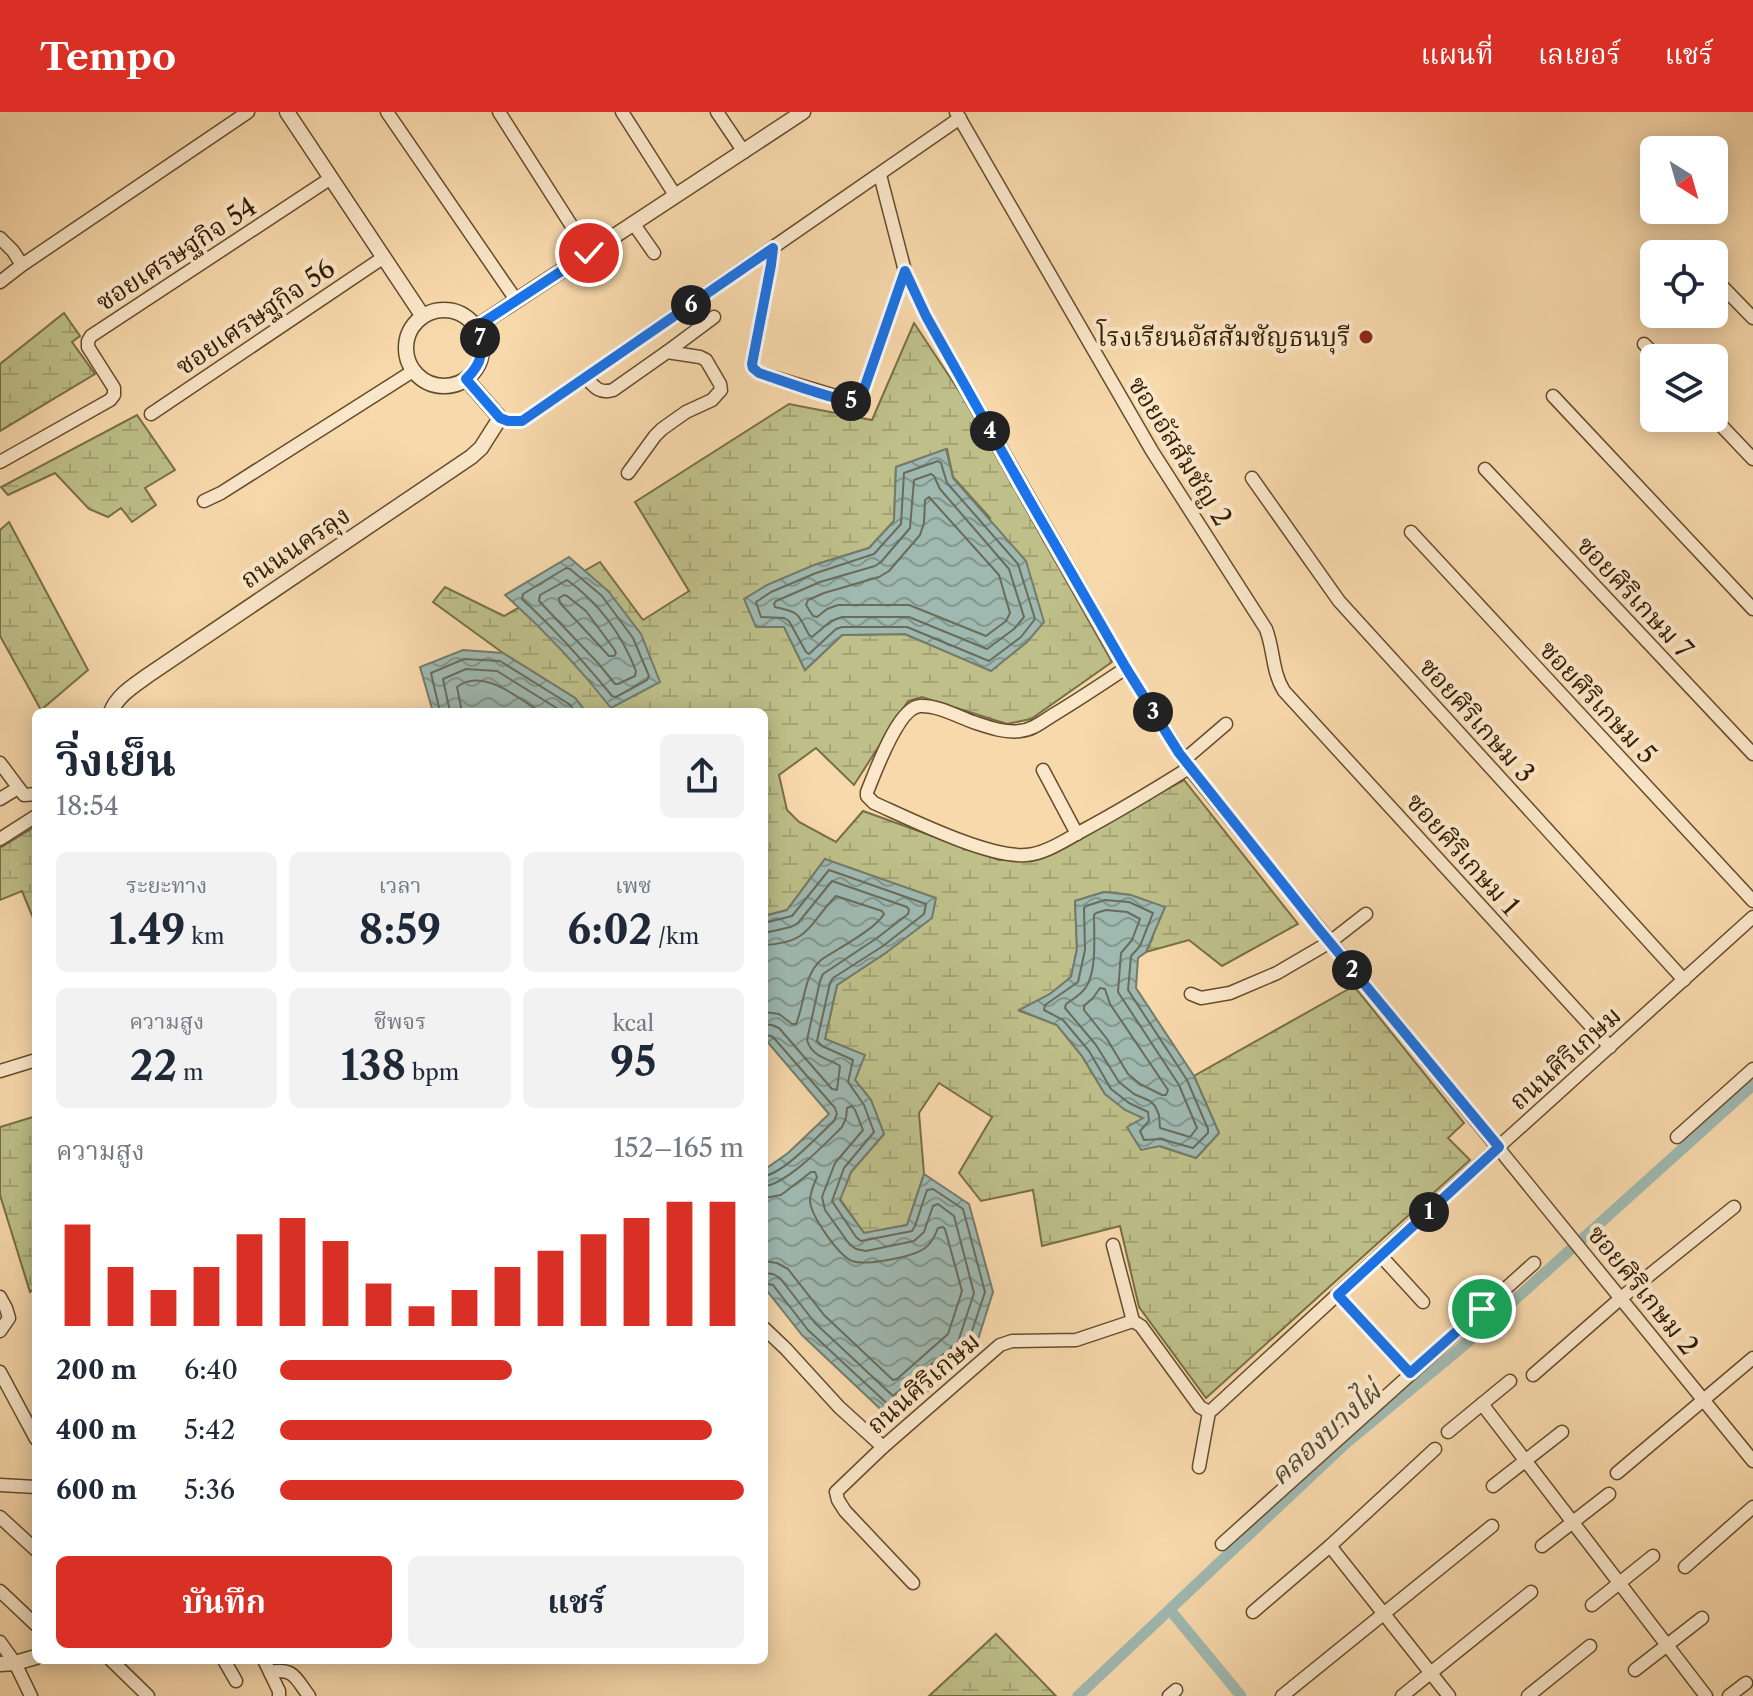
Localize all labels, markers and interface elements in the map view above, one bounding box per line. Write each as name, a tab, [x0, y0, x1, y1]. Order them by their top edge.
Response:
text: Tempo	[40, 33, 176, 80]
text: แผนที่	[1420, 37, 1494, 71]
text: เลเยอร์	[1538, 37, 1621, 71]
text: แชร์	[1665, 37, 1713, 71]
north arrow	[1640, 136, 1728, 224]
map controls	[1640, 136, 1728, 432]
street label: ซอยเศรษฐกิจ 54	[90, 190, 262, 318]
pin	[555, 219, 623, 287]
icon: check	[567, 231, 611, 275]
button: locate	[1640, 240, 1728, 328]
street label: ซอยเศรษฐกิจ 56	[169, 252, 341, 382]
pin: 6	[671, 285, 711, 325]
text: 6	[684, 291, 698, 318]
pin: 7	[460, 318, 500, 358]
place label: โรงเรียนอัสสัมชัญธนบุรี	[1096, 319, 1350, 355]
text: 7	[474, 324, 486, 351]
marker: โรงเรียนอัสสัมชัญธนบุรี	[1357, 328, 1375, 346]
button: layers	[1640, 344, 1728, 432]
street label: ซอยอัสสัมชัญ 2	[1121, 370, 1239, 532]
pin: 5	[831, 381, 871, 421]
text: 5	[845, 387, 857, 414]
pin: 4	[970, 411, 1010, 451]
text: 4	[983, 417, 997, 444]
street label: ถนนนครลุง	[234, 499, 357, 597]
street label: ซอยศิริเกษม 7	[1570, 529, 1700, 665]
street label: ซอยศิริเกษม 5	[1533, 634, 1663, 770]
street label: ซอยศิริเกษม 3	[1413, 651, 1541, 789]
pin: 3	[1133, 692, 1173, 732]
text: 3	[1147, 698, 1159, 725]
text: วิ่งเย็น	[56, 733, 176, 787]
button: share	[660, 734, 744, 818]
street label: ซอยศิริเกษม 1	[1400, 786, 1526, 922]
text: 18:54	[56, 790, 119, 822]
text: ระยะทาง	[126, 872, 207, 899]
text: เวลา	[379, 872, 421, 899]
text: เพซ	[615, 872, 652, 899]
text: 1.49	[109, 905, 185, 954]
text: 8:59	[359, 905, 441, 954]
text: 6:02	[567, 905, 652, 954]
text: km	[185, 923, 225, 950]
text: /km	[652, 923, 699, 950]
pin: 2	[1332, 950, 1372, 990]
text: 2	[1346, 956, 1359, 983]
street label: ถนนศิริเกษม	[1502, 999, 1628, 1117]
text: ความสูง	[129, 1008, 204, 1035]
text: ชีพจร	[374, 1008, 426, 1035]
text: kcal	[613, 1010, 654, 1037]
text: 95	[610, 1037, 656, 1086]
text: 22	[130, 1041, 177, 1090]
text: 138	[341, 1041, 406, 1090]
text: m	[177, 1059, 203, 1086]
text: bpm	[406, 1059, 459, 1086]
text: 152–165 m	[614, 1132, 744, 1164]
text: ความสูง	[56, 1135, 145, 1167]
pin: 1	[1409, 1192, 1449, 1232]
text: 1	[1424, 1198, 1434, 1225]
street label: ซอยศิริเกษม 2	[1581, 1219, 1705, 1361]
pin	[1448, 1275, 1516, 1343]
icon: arrive	[1460, 1287, 1504, 1331]
street label: ถนนศิริเกษม	[860, 1325, 986, 1441]
text: 200 m	[56, 1354, 137, 1386]
text: 6:40	[184, 1354, 238, 1386]
water label: คลองบางไผ่	[1261, 1370, 1391, 1492]
text: 400 m	[56, 1414, 137, 1446]
text: 5:42	[184, 1414, 235, 1446]
text: 600 m	[56, 1474, 137, 1506]
text: 5:36	[184, 1474, 235, 1506]
button: บันทึก	[56, 1556, 392, 1648]
button: แชร์	[408, 1556, 744, 1648]

